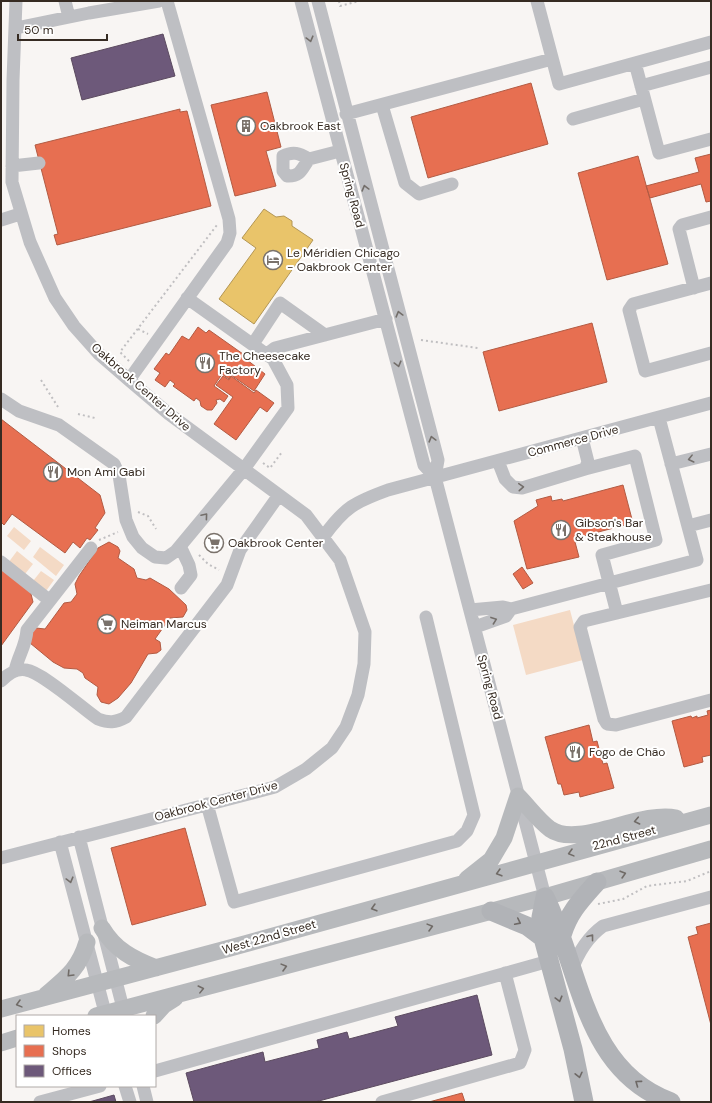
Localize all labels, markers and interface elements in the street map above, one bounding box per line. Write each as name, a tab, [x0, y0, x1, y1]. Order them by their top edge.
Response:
scale bar	[18, 16, 107, 42]
text: 50 m	[24, 22, 53, 38]
one-way arrow	[305, 35, 314, 42]
building icon: Oakbrook East	[235, 115, 257, 137]
place label: Oakbrook East	[260, 118, 341, 134]
street label: Spring Road	[336, 161, 368, 229]
one-way arrow	[362, 185, 370, 191]
place label: Le Méridien Chicago - Oakbrook Center	[287, 245, 400, 275]
hotel icon: Le Méridien Chicago - Oakbrook Center	[262, 249, 284, 271]
one-way arrow	[395, 310, 404, 317]
street label: Oakbrook Center Drive	[88, 339, 194, 435]
place label: The Cheesecake Factory	[219, 348, 311, 378]
restaurant icon: The Cheesecake Factory	[194, 352, 216, 374]
one-way arrow	[393, 361, 401, 367]
street label: Commerce Drive	[526, 421, 620, 461]
one-way arrow	[429, 436, 437, 443]
one-way arrow	[688, 454, 695, 463]
restaurant icon: Mon Ami Gabi	[42, 461, 64, 483]
place label: Mon Ami Gabi	[67, 464, 145, 480]
one-way arrow	[518, 482, 524, 491]
one-way arrow	[200, 514, 207, 521]
place label: Gibson's Bar & Steakhouse	[575, 515, 652, 545]
restaurant icon: Gibson's Bar & Steakhouse	[550, 519, 572, 541]
supermarket icon: Oakbrook Center	[203, 532, 225, 554]
place label: Oakbrook Center	[228, 535, 324, 551]
supermarket icon: Neiman Marcus	[96, 613, 118, 635]
place label: Neiman Marcus	[121, 616, 207, 632]
one-way arrow	[491, 617, 498, 625]
street label: Spring Road	[474, 653, 506, 721]
restaurant icon: Fogo de Chão	[564, 741, 586, 763]
place label: Fogo de Chão	[589, 744, 665, 760]
street label: Oakbrook Center Drive	[153, 777, 279, 825]
one-way arrow	[634, 816, 640, 824]
street label: 22nd Street	[590, 822, 658, 854]
one-way arrow	[568, 848, 575, 857]
one-way arrow	[495, 868, 502, 877]
one-way arrow	[619, 870, 626, 879]
one-way arrow	[65, 876, 74, 883]
one-way arrow	[370, 903, 377, 912]
street label: West 22nd Street	[220, 916, 318, 958]
one-way arrow	[514, 917, 522, 925]
one-way arrow	[426, 923, 433, 932]
one-way arrow	[586, 934, 593, 941]
one-way arrow	[280, 963, 287, 972]
one-way arrow	[67, 969, 74, 977]
one-way arrow	[198, 985, 204, 993]
one-way arrow	[554, 995, 563, 1002]
one-way arrow	[16, 999, 23, 1008]
legend	[16, 1015, 156, 1087]
text: Homes	[52, 1023, 91, 1039]
text: Shops	[52, 1043, 87, 1059]
text: Offices	[52, 1063, 92, 1079]
one-way arrow	[575, 1072, 583, 1078]
one-way arrow	[635, 1080, 642, 1088]

